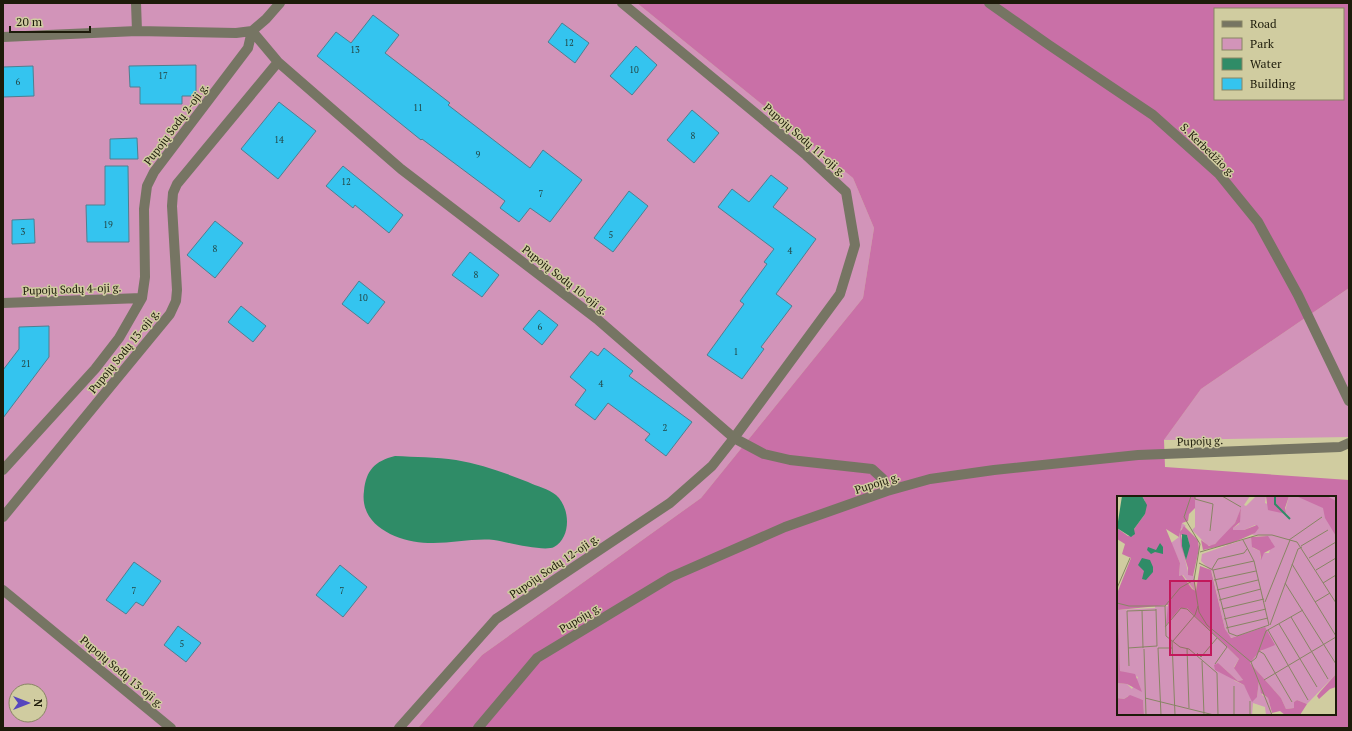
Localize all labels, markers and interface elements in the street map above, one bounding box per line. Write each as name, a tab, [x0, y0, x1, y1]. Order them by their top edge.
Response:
scale bar	[10, 8, 90, 34]
legend	[1214, 8, 1344, 100]
text: 20 m	[16, 14, 43, 29]
text: Road	[1250, 16, 1277, 31]
text: Park	[1250, 36, 1275, 51]
house number: 12	[564, 37, 574, 49]
house number: 13	[350, 44, 360, 56]
text: Water	[1250, 56, 1282, 71]
house number: 10	[629, 64, 639, 76]
house number: 17	[158, 70, 168, 82]
house number: 6	[16, 76, 21, 88]
text: Building	[1250, 76, 1296, 91]
street label: Pupojų Sodų 2-oji g.	[141, 80, 211, 168]
street label: Pupojų Sodų 11-oji g.	[761, 100, 849, 180]
house number: 11	[413, 102, 423, 114]
street label: S. Kerbedžio g.	[1177, 120, 1239, 180]
house number: 8	[691, 130, 696, 142]
house number: 14	[274, 134, 284, 146]
house number: 9	[476, 149, 481, 161]
house number: 12	[341, 176, 351, 188]
house number: 7	[539, 188, 544, 200]
house number: 19	[103, 219, 113, 231]
house number: 3	[21, 226, 26, 238]
house number: 5	[609, 229, 614, 241]
street label: Pupojų Sodų 10-oji g.	[519, 242, 611, 318]
house number: 8	[213, 243, 218, 255]
house number: 4	[788, 245, 793, 257]
house number: 8	[474, 269, 479, 281]
street label: Pupojų Sodų 4-oji g.	[22, 280, 122, 298]
house number: 10	[358, 292, 368, 304]
street label: Pupojų Sodų 13-oji g.	[86, 306, 162, 396]
house number: 6	[538, 321, 543, 333]
house number: 1	[734, 346, 738, 358]
house number: 21	[21, 358, 31, 370]
house number: 4	[599, 378, 604, 390]
house number: 2	[663, 422, 668, 434]
street label: Pupojų g.	[1177, 433, 1223, 449]
street label: Pupojų g.	[853, 469, 901, 497]
inset map	[1117, 496, 1336, 715]
street label: Pupojų Sodų 12-oji g.	[507, 531, 601, 601]
house number: 7	[132, 585, 137, 597]
house number: 7	[340, 585, 345, 597]
street label: Pupojų g.	[557, 600, 603, 636]
street label: Pupojų Sodų 13-oji g.	[77, 633, 167, 711]
house number: 5	[180, 638, 185, 650]
north arrow	[8, 683, 48, 723]
text: N	[31, 699, 45, 708]

